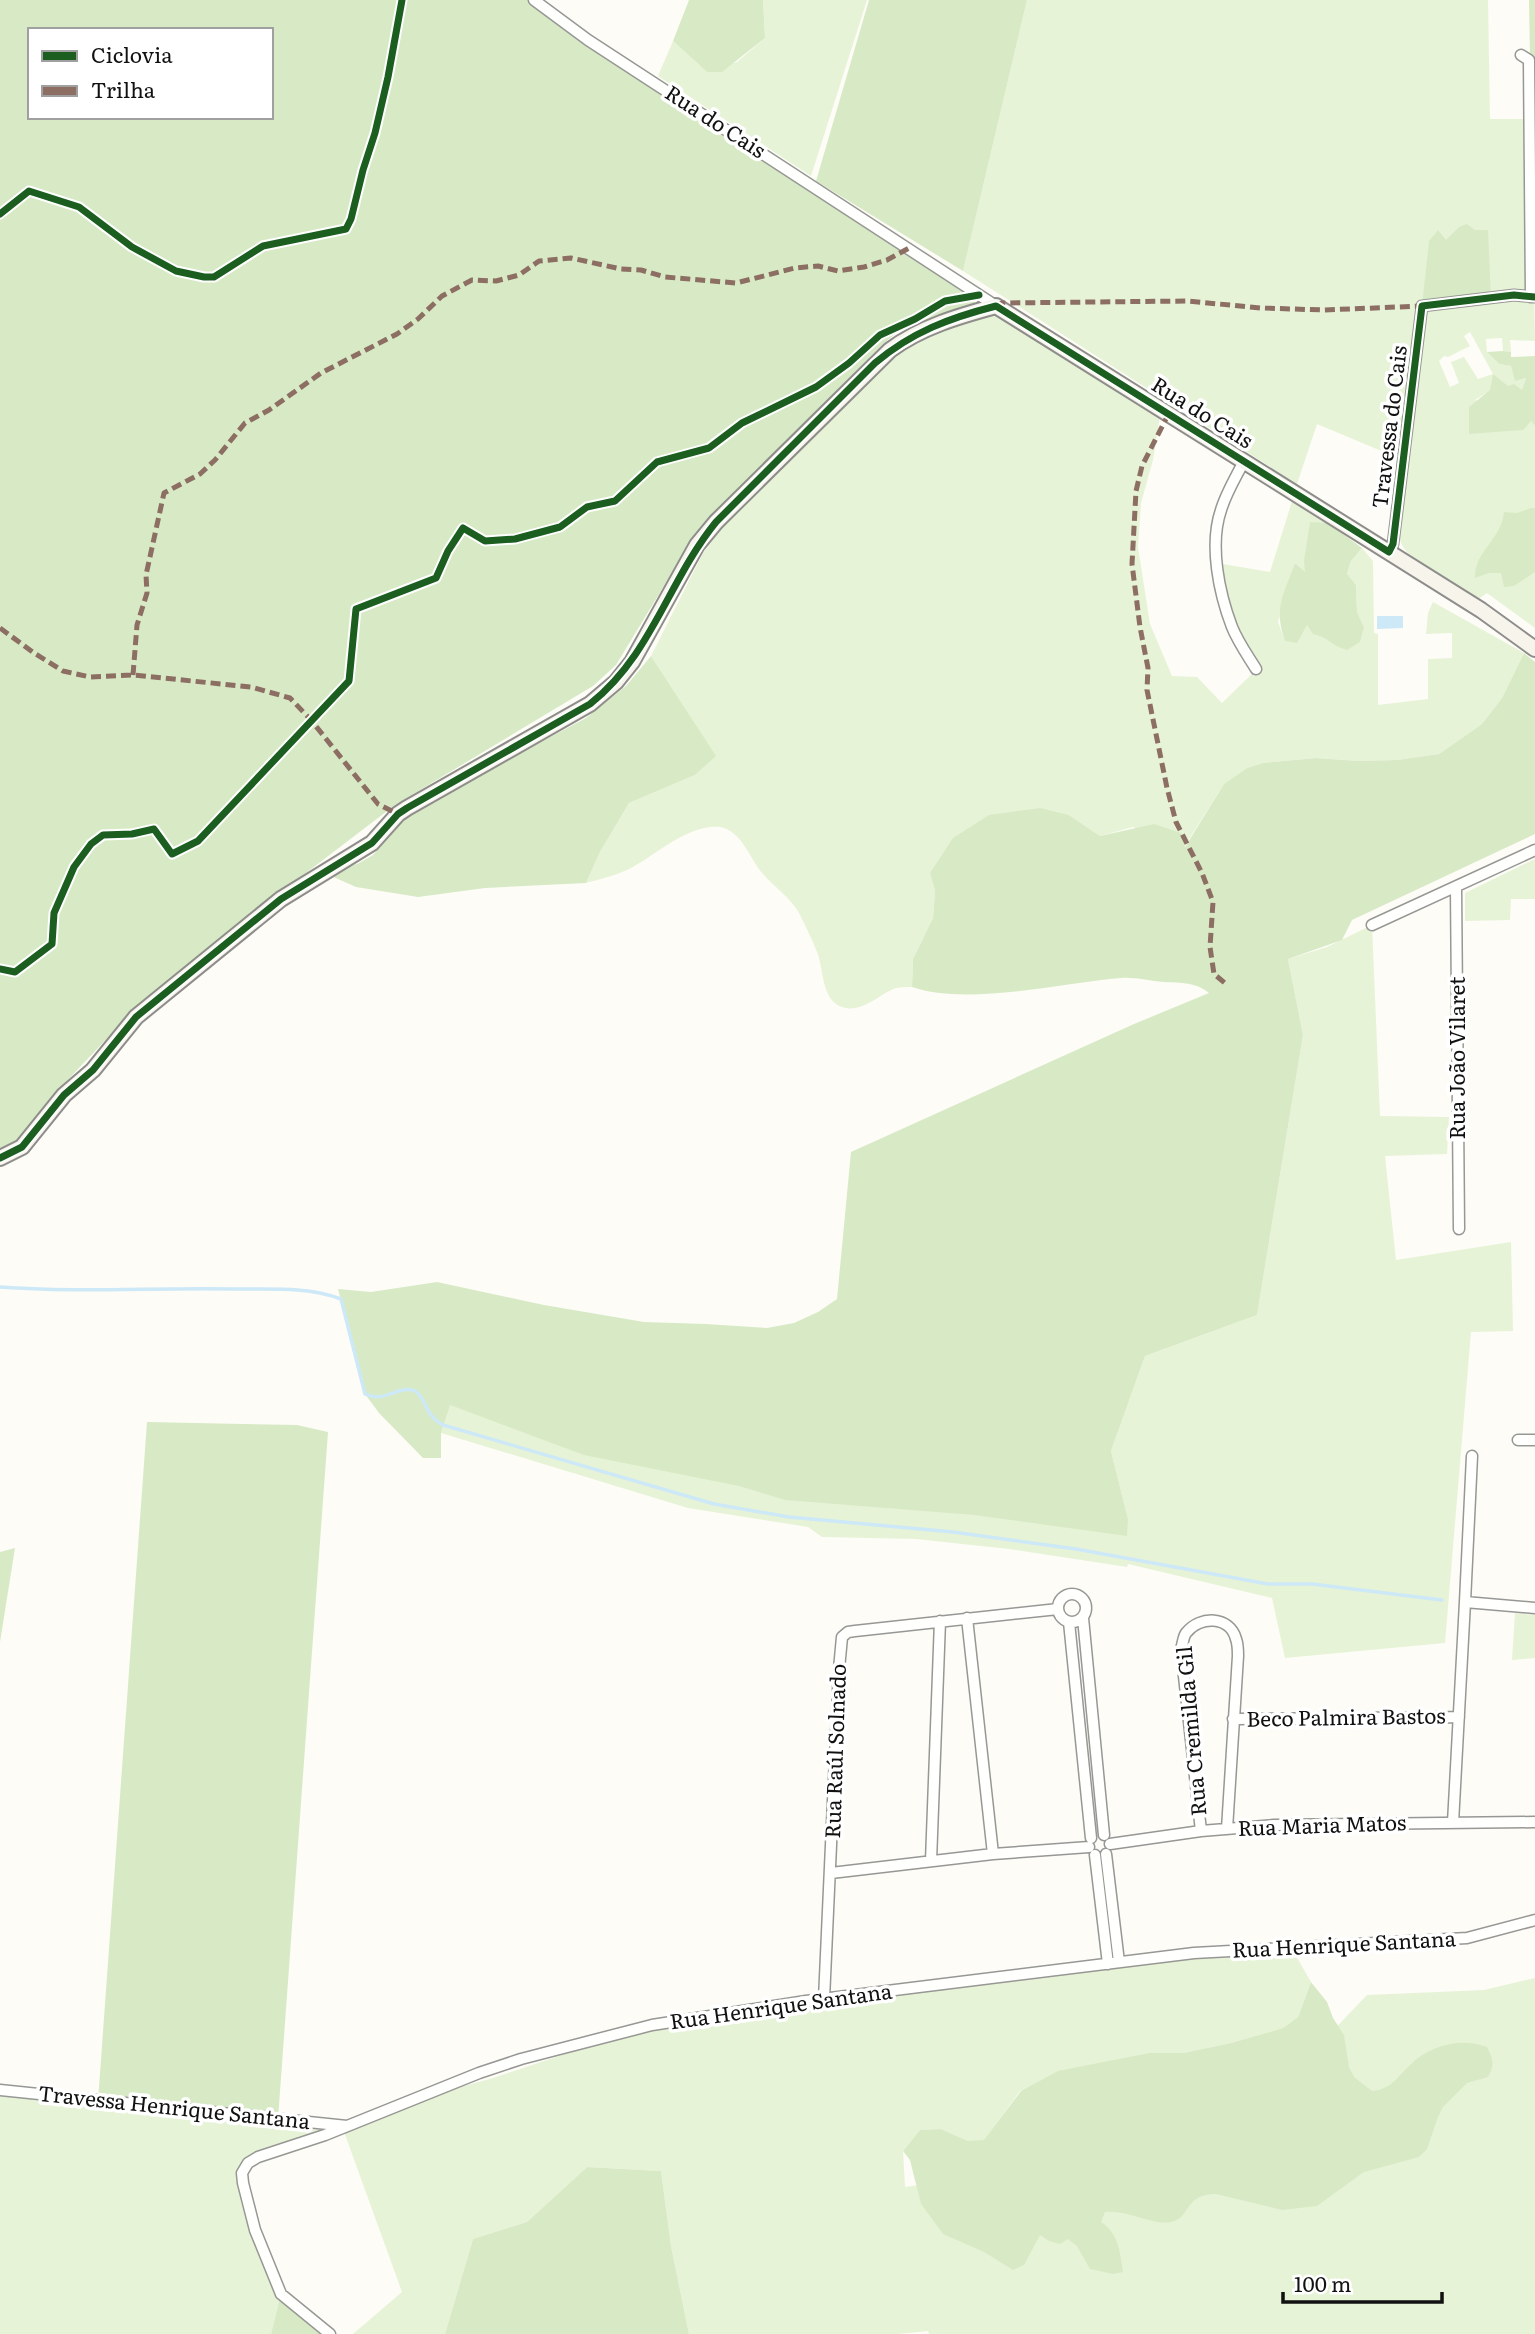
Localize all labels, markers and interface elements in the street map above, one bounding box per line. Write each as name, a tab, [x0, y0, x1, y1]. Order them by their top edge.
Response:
legend	[28, 28, 273, 119]
text: Ciclovia	[91, 38, 173, 69]
text: Trilha	[91, 73, 156, 104]
street label: Rua do Cais	[660, 76, 773, 164]
street label: Travessa do Cais	[1362, 344, 1413, 510]
street label: Rua do Cais	[1147, 367, 1260, 454]
street label: Rua João Vilaret	[1440, 976, 1471, 1140]
street label: Rua Cremilda Gil	[1167, 1645, 1212, 1818]
street label: Rua Raúl Solnado	[815, 1663, 852, 1839]
street label: Beco Palmira Bastos	[1246, 1698, 1446, 1733]
street label: Rua Maria Matos	[1237, 1805, 1407, 1842]
street label: Rua Henrique Santana	[1231, 1921, 1457, 1964]
street label: Rua Henrique Santana	[668, 1973, 894, 2035]
street label: Travessa Henrique Santana	[37, 2076, 312, 2135]
scale bar	[1283, 2260, 1442, 2304]
text: 100 m	[1294, 2267, 1351, 2298]

